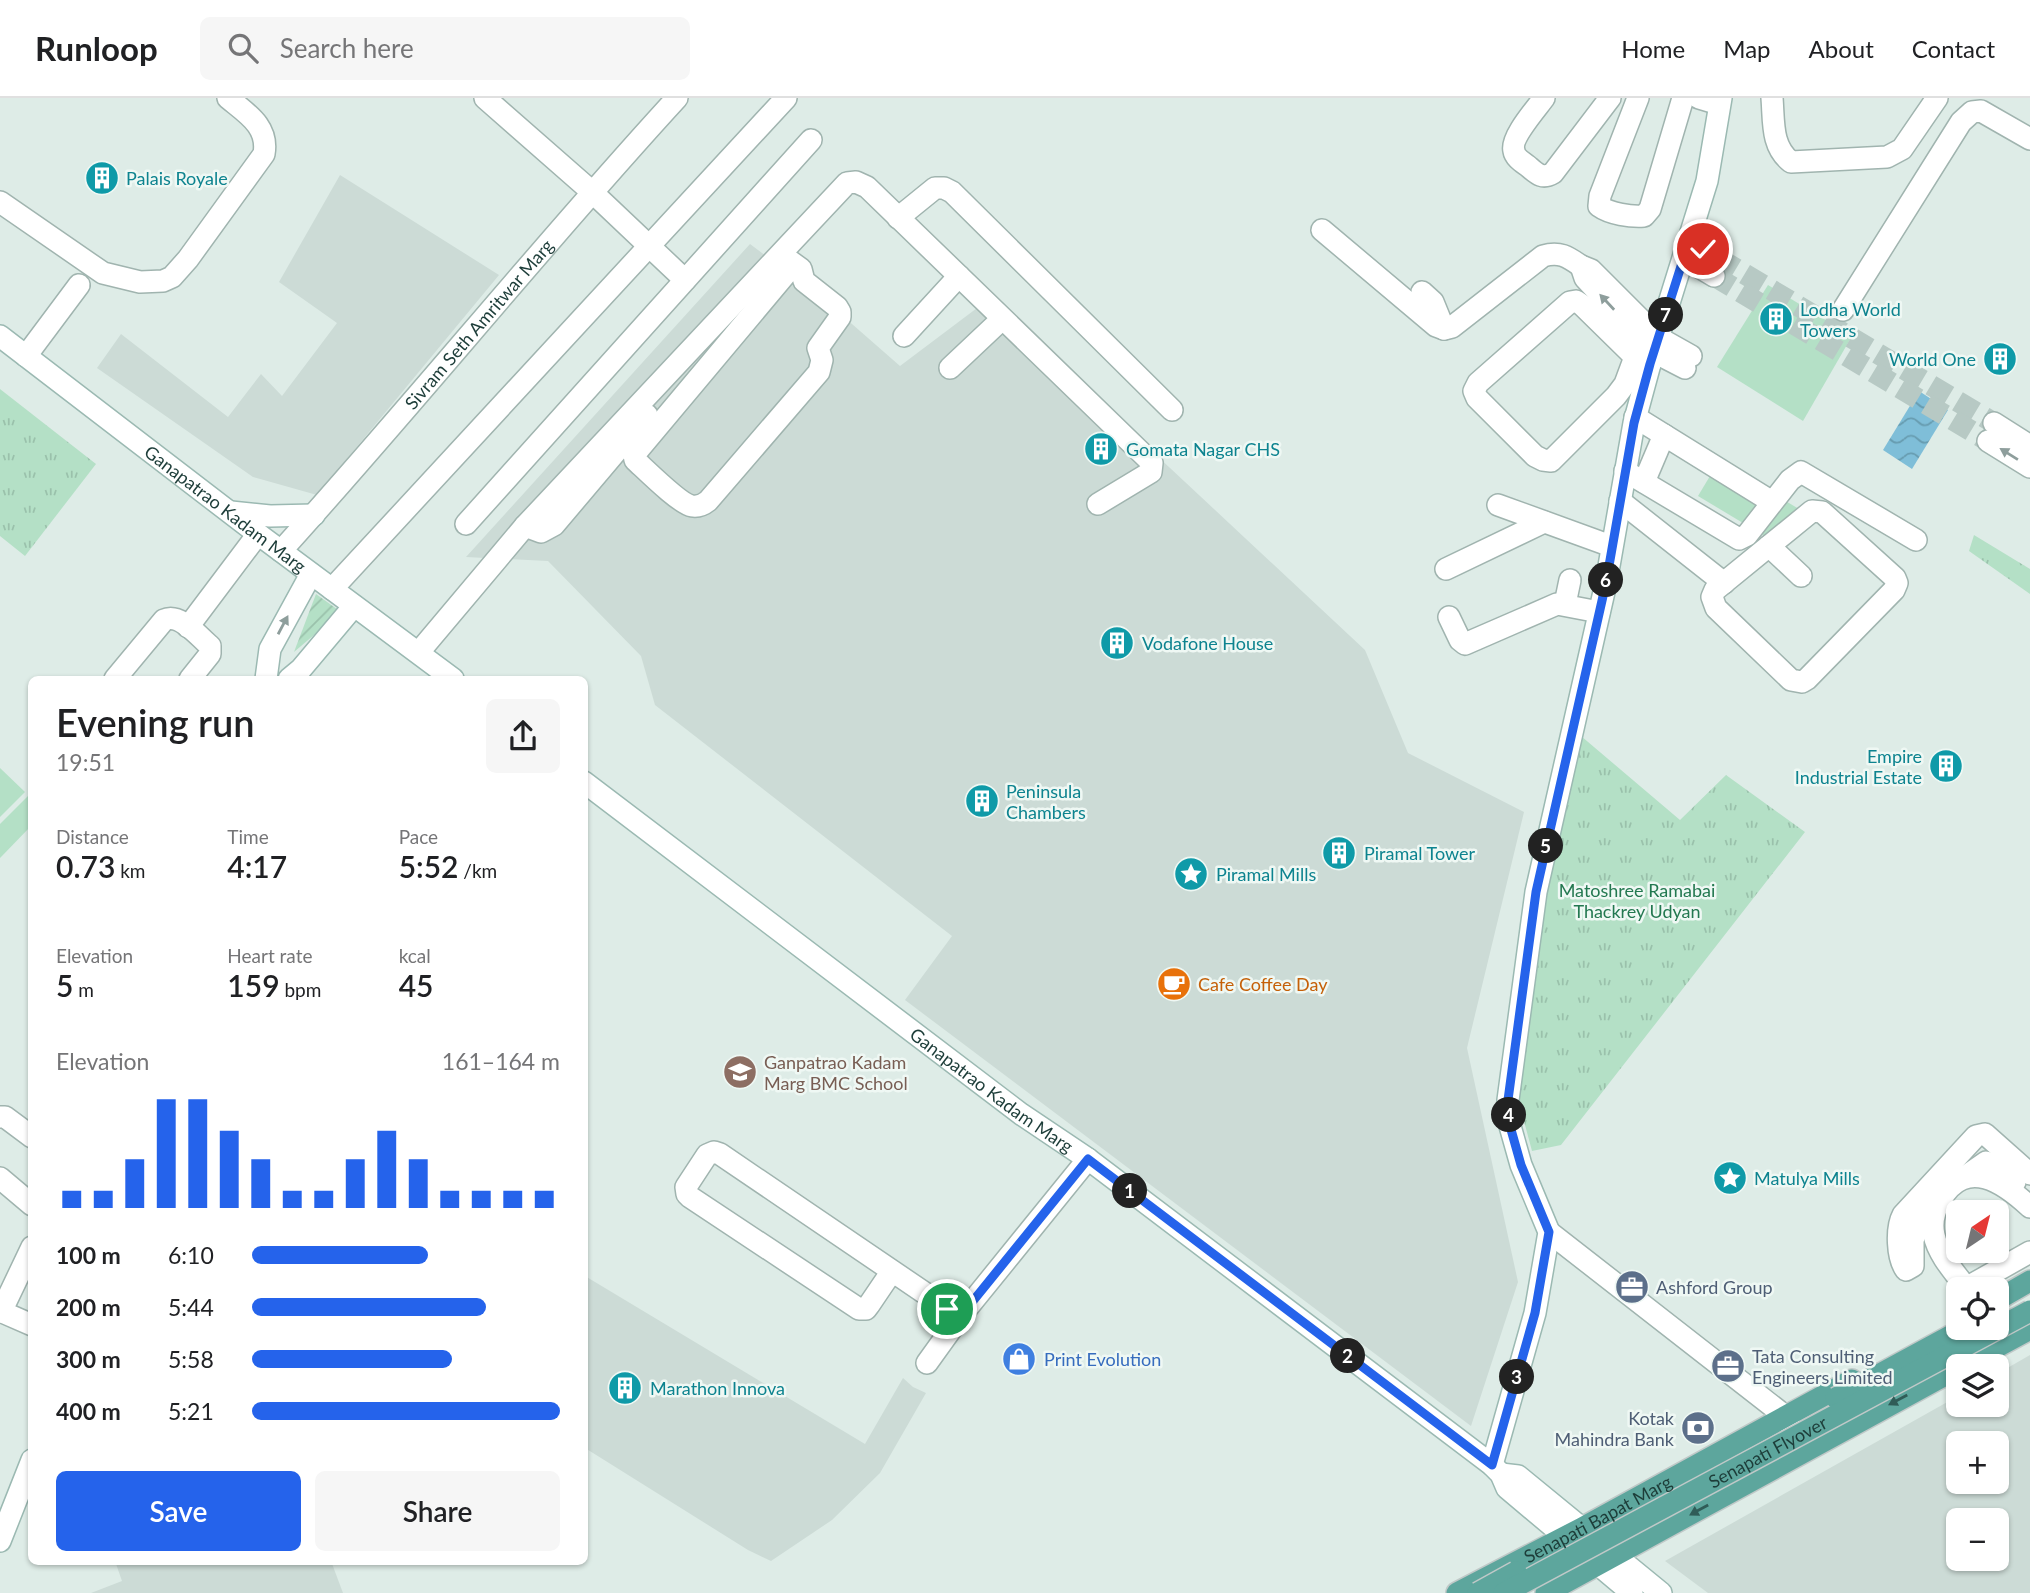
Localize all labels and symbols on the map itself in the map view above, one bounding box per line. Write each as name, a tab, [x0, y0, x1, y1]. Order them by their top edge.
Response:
building icon: Palais Royale	[83, 159, 121, 197]
place label: Palais Royale	[126, 167, 228, 189]
pin	[1673, 219, 1733, 279]
street label: Sivram Seth Amritwar Marg	[400, 235, 558, 414]
one-way arrow	[1600, 294, 1616, 311]
pin: 7	[1648, 298, 1684, 332]
place label: Lodha World Towers	[1800, 298, 1901, 341]
building icon: Lodha World Towers	[1757, 300, 1795, 338]
building icon: World One	[1981, 340, 2019, 378]
place label: World One	[1889, 348, 1976, 370]
building icon: Gomata Nagar CHS	[1082, 430, 1120, 468]
place label: Gomata Nagar CHS	[1126, 438, 1280, 460]
street label: Ganapatrao Kadam Marg	[140, 440, 311, 577]
one-way arrow	[1999, 447, 2019, 460]
pin: 6	[1588, 562, 1624, 598]
one-way arrow	[277, 615, 289, 634]
building icon: Vodafone House	[1098, 624, 1136, 662]
place label: Vodafone House	[1142, 632, 1273, 654]
place label: Empire Industrial Estate	[1795, 745, 1922, 788]
building icon: Empire Industrial Estate	[1927, 747, 1965, 785]
place label: Peninsula Chambers	[1006, 780, 1086, 823]
building icon: Peninsula Chambers	[963, 782, 1001, 820]
pin: 5	[1528, 828, 1564, 864]
building icon: Piramal Tower	[1320, 834, 1358, 872]
place label: Piramal Tower	[1364, 842, 1476, 864]
place icon: Piramal Mills	[1172, 855, 1210, 893]
place label: Piramal Mills	[1216, 863, 1316, 885]
park label: Matoshree Ramabai Thackrey Udyan	[1559, 879, 1715, 922]
cafe icon: Cafe Coffee Day	[1155, 965, 1193, 1003]
place label: Cafe Coffee Day	[1198, 973, 1328, 995]
street label: Ganapatrao Kadam Marg	[906, 1023, 1078, 1157]
place label: Ganpatrao Kadam Marg BMC School	[764, 1051, 908, 1094]
school or university icon: Ganpatrao Kadam Marg BMC School	[721, 1053, 759, 1091]
pin: 4	[1492, 1098, 1526, 1132]
place icon: Matulya Mills	[1711, 1159, 1749, 1197]
place label: Matulya Mills	[1754, 1167, 1860, 1189]
pin: 1	[1112, 1174, 1148, 1208]
north arrow	[1946, 1200, 2009, 1264]
office icon: Ashford Group	[1613, 1268, 1651, 1306]
place label: Ashford Group	[1656, 1276, 1773, 1298]
pin	[917, 1279, 977, 1339]
pin: 2	[1330, 1338, 1366, 1374]
shop icon: Print Evolution	[1000, 1340, 1038, 1378]
place label: Tata Consulting Engineers Limited	[1752, 1345, 1893, 1388]
office icon: Tata Consulting Engineers Limited	[1709, 1347, 1747, 1385]
place label: Print Evolution	[1044, 1348, 1161, 1370]
pin: 3	[1500, 1360, 1534, 1394]
building icon: Marathon Innova	[606, 1369, 644, 1407]
place label: Marathon Innova	[650, 1377, 785, 1399]
one-way arrow	[1888, 1394, 1908, 1406]
place label: Kotak Mahindra Bank	[1555, 1407, 1675, 1450]
bank icon: Kotak Mahindra Bank	[1679, 1409, 1717, 1447]
street label: Senapati Flyover	[1704, 1411, 1831, 1492]
street label: Senapati Bapat Marg	[1520, 1470, 1675, 1567]
one-way arrow	[1689, 1504, 1709, 1516]

